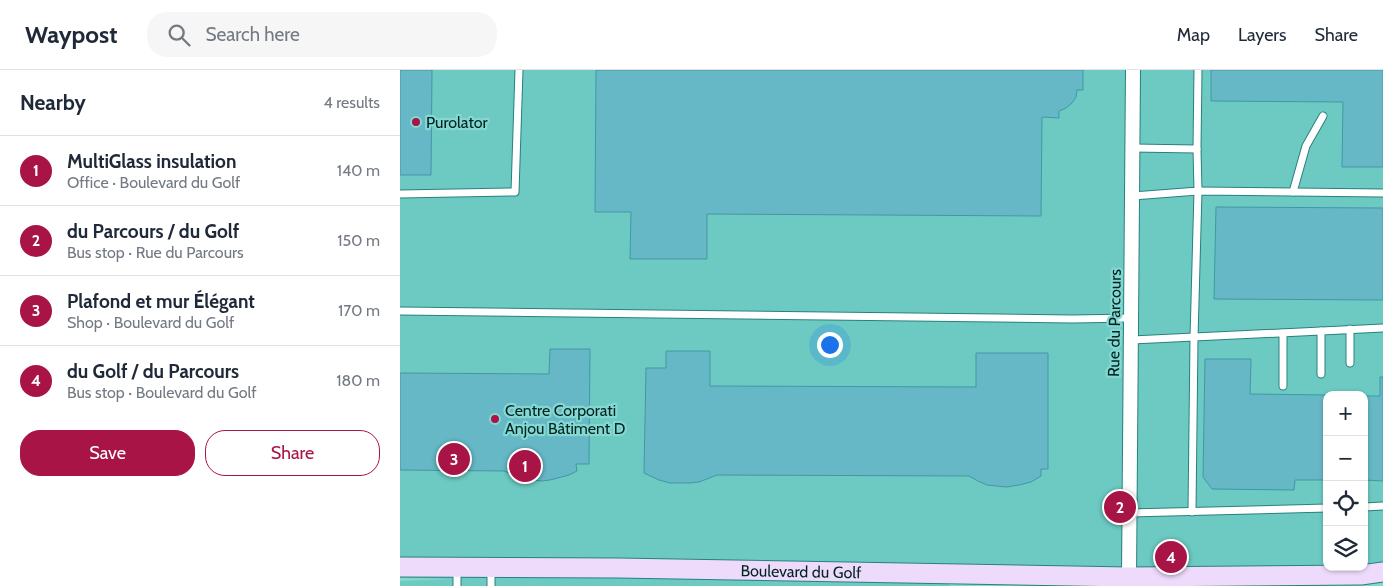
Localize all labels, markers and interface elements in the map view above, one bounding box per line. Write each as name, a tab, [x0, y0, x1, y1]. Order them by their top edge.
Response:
search box	[147, 12, 497, 57]
text: Waypost	[25, 20, 117, 49]
icon: search	[165, 21, 193, 49]
text: Search here	[205, 23, 300, 46]
text: Map	[1177, 24, 1210, 46]
text: Layers	[1238, 24, 1287, 46]
text: Share	[1315, 24, 1358, 46]
text: Nearby	[20, 90, 86, 115]
text: 4 results	[323, 93, 380, 112]
place label: Purolator	[426, 113, 489, 132]
marker: Purolator	[410, 116, 422, 128]
text: MultiGlass insulation	[67, 150, 236, 173]
text: 1	[33, 161, 39, 180]
text: 140 m	[337, 161, 380, 180]
text: Office · Boulevard du Golf	[67, 173, 240, 192]
text: du Parcours / du Golf	[67, 220, 239, 243]
text: 2	[32, 231, 40, 250]
text: 150 m	[337, 231, 380, 250]
text: Bus stop · Rue du Parcours	[67, 243, 244, 262]
street label: Rue du Parcours	[1104, 268, 1125, 377]
text: Plafond et mur Élégant	[67, 290, 255, 313]
text: 3	[32, 301, 40, 320]
text: 170 m	[338, 301, 380, 320]
text: Shop · Boulevard du Golf	[67, 313, 234, 332]
your location	[817, 332, 843, 358]
text: du Golf / du Parcours	[67, 360, 239, 383]
text: 4	[31, 371, 41, 390]
text: 180 m	[336, 371, 380, 390]
text: Bus stop · Boulevard du Golf	[67, 383, 257, 402]
map controls	[1323, 391, 1368, 571]
button: +	[1323, 391, 1368, 436]
place label: Centre Corporati Anjou Bâtiment D	[505, 401, 626, 438]
marker: Centre Corporati Anjou Bâtiment D	[489, 413, 501, 425]
button: Save	[20, 430, 195, 476]
button: Share	[205, 430, 380, 476]
button: −	[1323, 436, 1368, 481]
pin: 3	[438, 440, 470, 478]
pin: 1	[509, 447, 541, 485]
button: locate	[1323, 481, 1368, 526]
pin: 2	[1104, 488, 1136, 526]
button: layers	[1323, 526, 1368, 571]
pin: 4	[1155, 538, 1187, 576]
street label: Boulevard du Golf	[740, 561, 862, 582]

